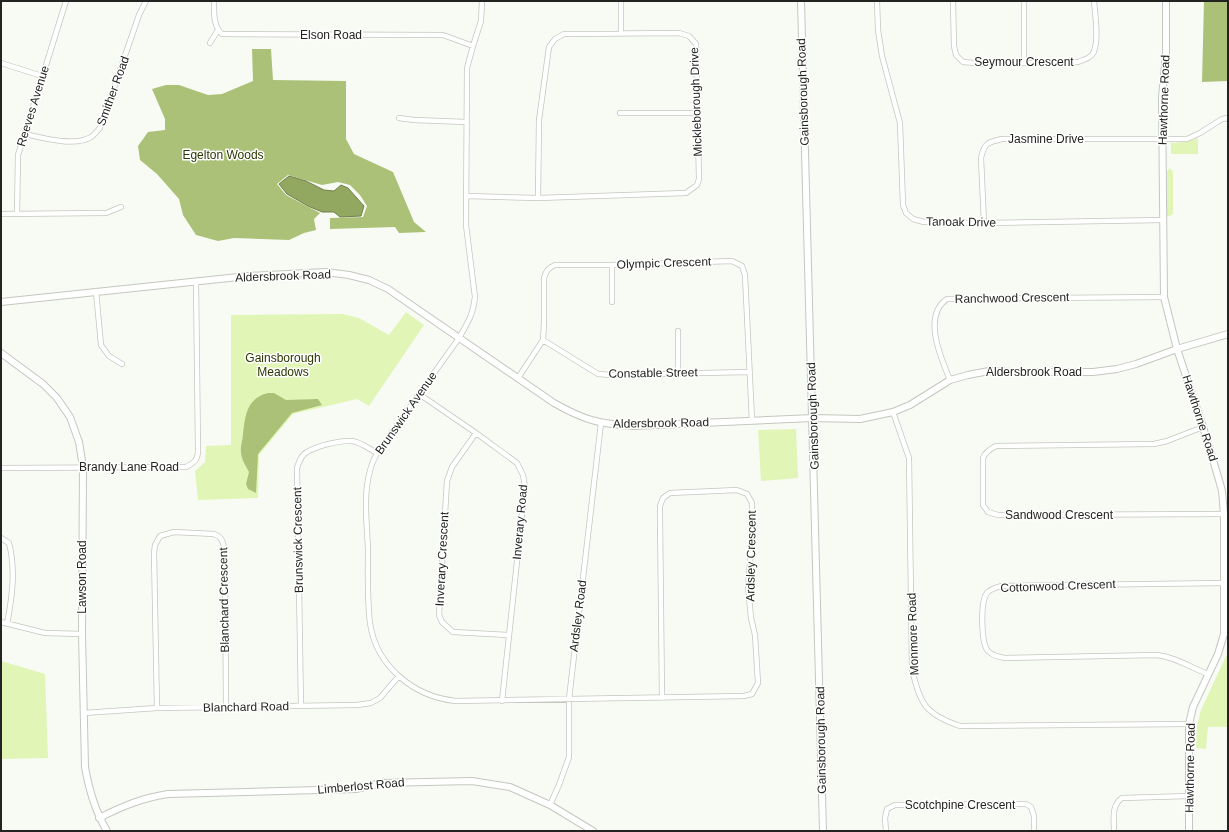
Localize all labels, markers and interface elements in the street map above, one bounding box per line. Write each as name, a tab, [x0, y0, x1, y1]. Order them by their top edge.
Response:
street label: Elson Road	[300, 28, 362, 42]
street label: Gainsborough Road	[794, 38, 812, 146]
street label: Mickleborough Drive	[687, 47, 705, 157]
street label: Smither Road	[94, 54, 132, 128]
street label: Seymour Crescent	[974, 55, 1074, 69]
street label: Hawthorne Road	[1155, 55, 1173, 145]
street label: Reeves Avenue	[14, 64, 52, 148]
street label: Jasmine Drive	[1008, 132, 1084, 146]
park label: Egelton Woods	[182, 148, 264, 162]
street label: Tanoak Drive	[926, 214, 996, 230]
street label: Olympic Crescent	[616, 254, 712, 272]
street label: Aldersbrook Road	[235, 267, 331, 285]
street label: Ranchwood Crescent	[955, 290, 1070, 306]
park label: Gainsborough Meadows	[245, 351, 321, 379]
street label: Gainsborough Road	[804, 362, 822, 470]
street label: Constable Street	[608, 365, 698, 381]
street label: Aldersbrook Road	[986, 365, 1082, 379]
street label: Brunswick Avenue	[372, 369, 440, 457]
street label: Hawthorne Road	[1179, 373, 1221, 463]
street label: Aldersbrook Road	[613, 415, 709, 431]
street label: Brandy Lane Road	[79, 460, 179, 474]
street label: Inverary Road	[510, 484, 530, 560]
street label: Brunswick Crescent	[290, 486, 306, 593]
street label: Sandwood Crescent	[1005, 508, 1114, 522]
street label: Ardsley Crescent	[743, 510, 759, 602]
street label: Inverary Crescent	[433, 511, 452, 607]
street label: Lawson Road	[75, 540, 89, 614]
street label: Blanchard Crescent	[216, 547, 232, 653]
street label: Cottonwood Crescent	[1000, 577, 1117, 595]
street label: Ardsley Road	[567, 579, 589, 653]
street label: Monmore Road	[905, 592, 921, 676]
street label: Gainsborough Road	[813, 686, 829, 794]
street label: Blanchard Road	[203, 699, 289, 715]
street label: Hawthorne Road	[1182, 723, 1198, 813]
street label: Limberlost Road	[317, 775, 405, 797]
street label: Scotchpine Crescent	[905, 798, 1016, 812]

